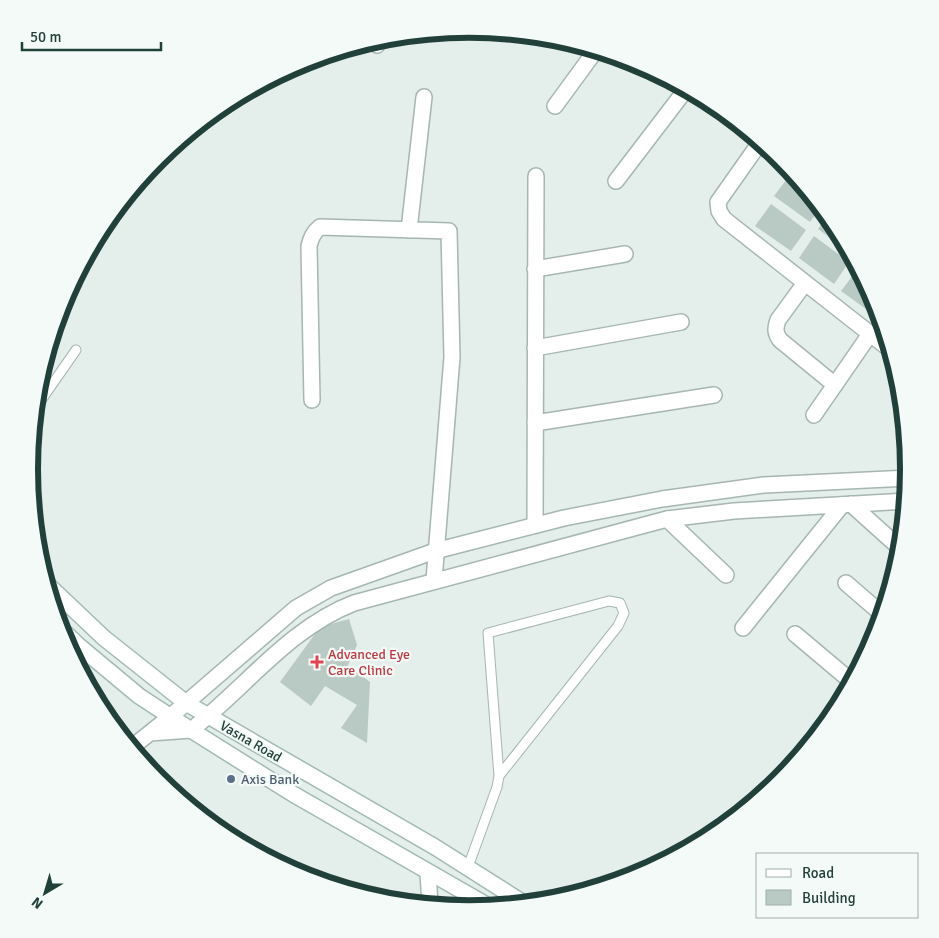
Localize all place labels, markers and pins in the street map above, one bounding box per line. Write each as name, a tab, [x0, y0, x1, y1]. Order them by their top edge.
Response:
place label: Advanced Eye Care Clinic	[328, 646, 410, 679]
marker: Advanced Eye Care Clinic	[310, 655, 324, 669]
place label: Axis Bank	[241, 771, 299, 788]
marker: Axis Bank	[225, 773, 237, 785]

